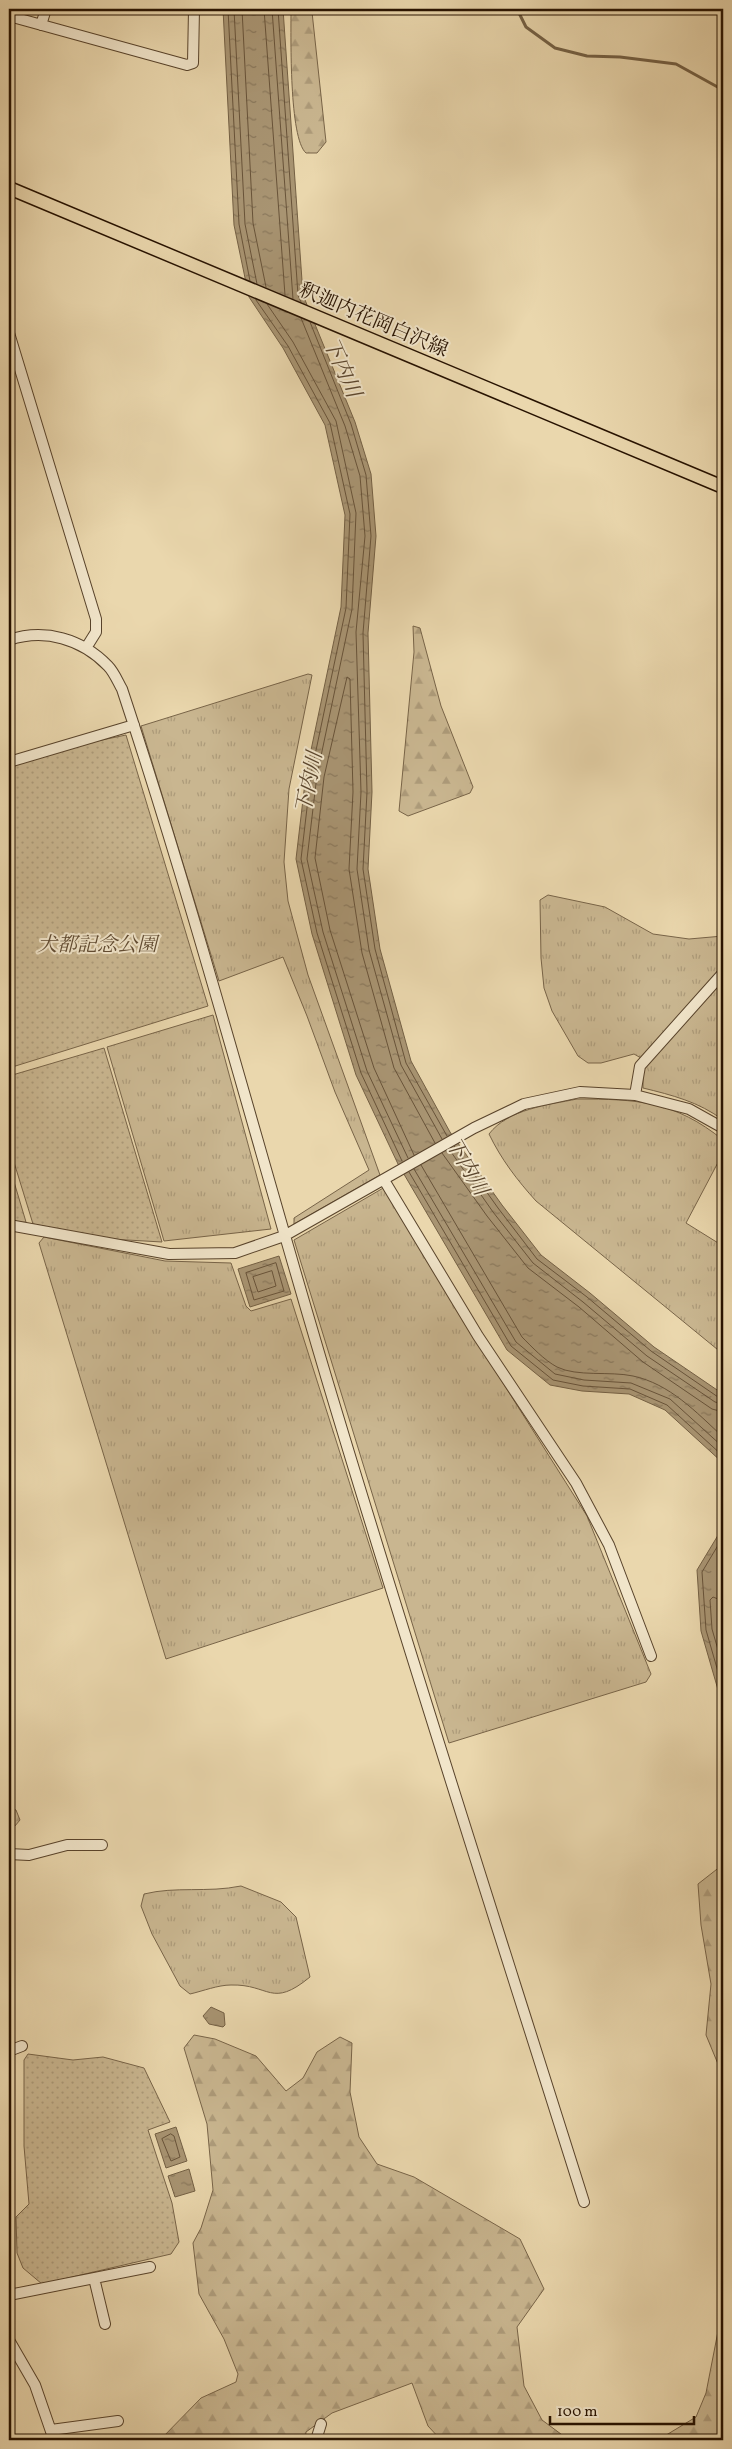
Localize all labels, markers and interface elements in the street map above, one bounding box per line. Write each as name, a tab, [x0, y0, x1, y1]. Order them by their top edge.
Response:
street label: 釈迦内花岡白沢線	[294, 277, 452, 365]
water label: 下内川	[315, 333, 368, 405]
water label: 下内川	[290, 747, 331, 817]
park label: 犬都記念公園	[37, 932, 160, 960]
water label: 下内川	[438, 1132, 495, 1203]
scale bar	[550, 2394, 693, 2426]
text: 100 m	[557, 2402, 597, 2423]

